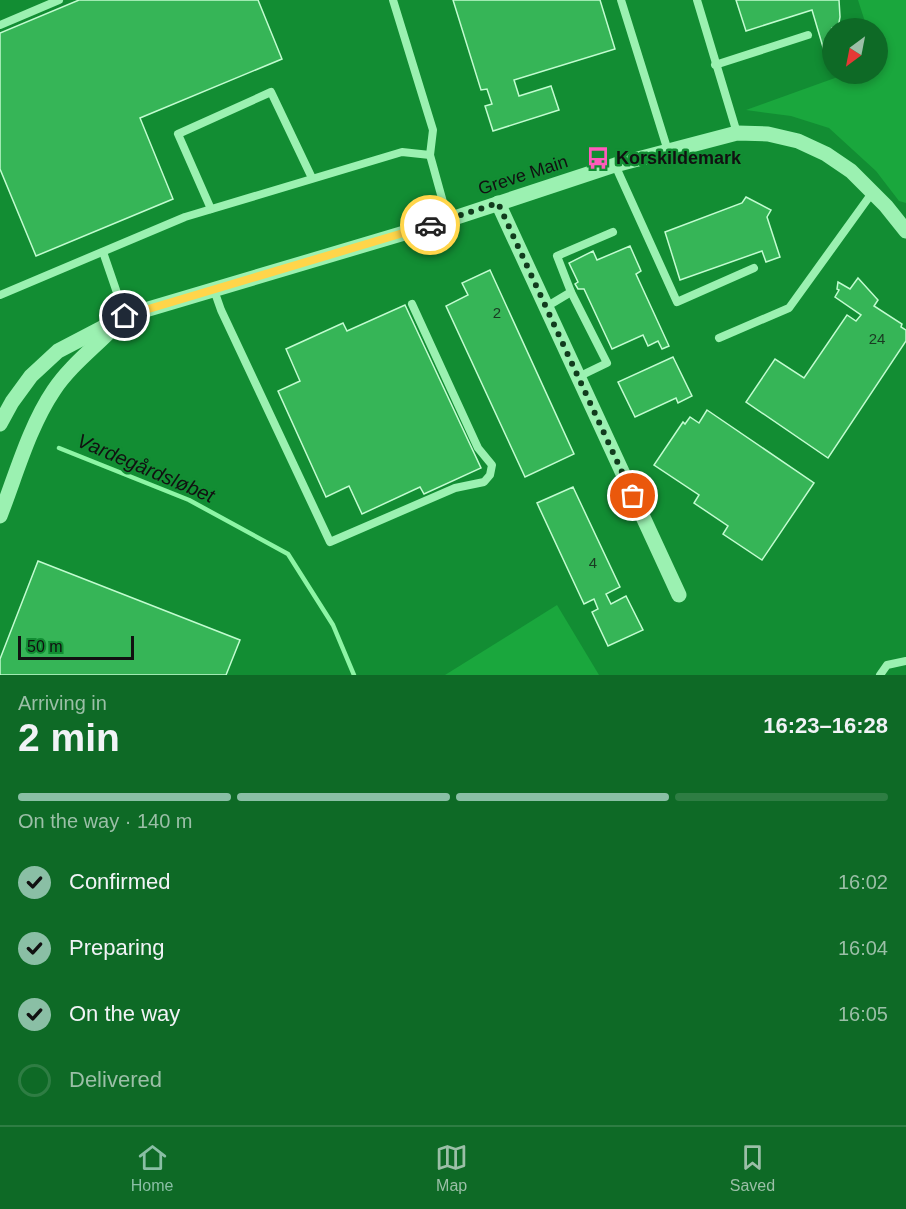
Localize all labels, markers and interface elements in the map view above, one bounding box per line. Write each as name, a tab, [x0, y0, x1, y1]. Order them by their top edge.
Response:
north arrow	[822, 18, 888, 84]
map controls	[822, 18, 888, 84]
bus stop icon: Korskildemark	[585, 145, 611, 171]
place label: Korskildemark	[616, 148, 742, 168]
street label: Greve Main	[476, 151, 570, 199]
courier	[400, 195, 460, 255]
icon: car	[414, 209, 447, 242]
pin	[99, 290, 150, 341]
icon: home	[108, 299, 141, 332]
house number: 2	[493, 304, 501, 321]
house number: 24	[869, 330, 885, 347]
water label: Vardegårdsløbet	[74, 429, 219, 507]
pin	[607, 470, 658, 521]
icon: bag	[616, 479, 649, 512]
house number: 4	[589, 554, 597, 571]
scale bar	[18, 633, 134, 660]
text: 50 m	[27, 638, 63, 655]
text: Arriving in	[18, 692, 107, 714]
text: 16:23–16:28	[763, 713, 888, 738]
text: 2 min	[18, 716, 120, 759]
text: On the way · 140 m	[18, 810, 193, 832]
icon: check	[18, 866, 51, 899]
text: Confirmed	[69, 869, 170, 894]
text: 16:02	[838, 871, 888, 893]
icon: check	[18, 932, 51, 965]
text: Preparing	[69, 935, 164, 960]
text: 16:04	[838, 937, 888, 959]
icon: check	[18, 998, 51, 1031]
text: On the way	[69, 1001, 180, 1026]
text: 16:05	[838, 1003, 888, 1025]
text: Delivered	[69, 1067, 162, 1092]
tab: Home	[131, 1141, 174, 1195]
tab: Map	[435, 1141, 468, 1195]
tab: Saved	[730, 1141, 775, 1195]

